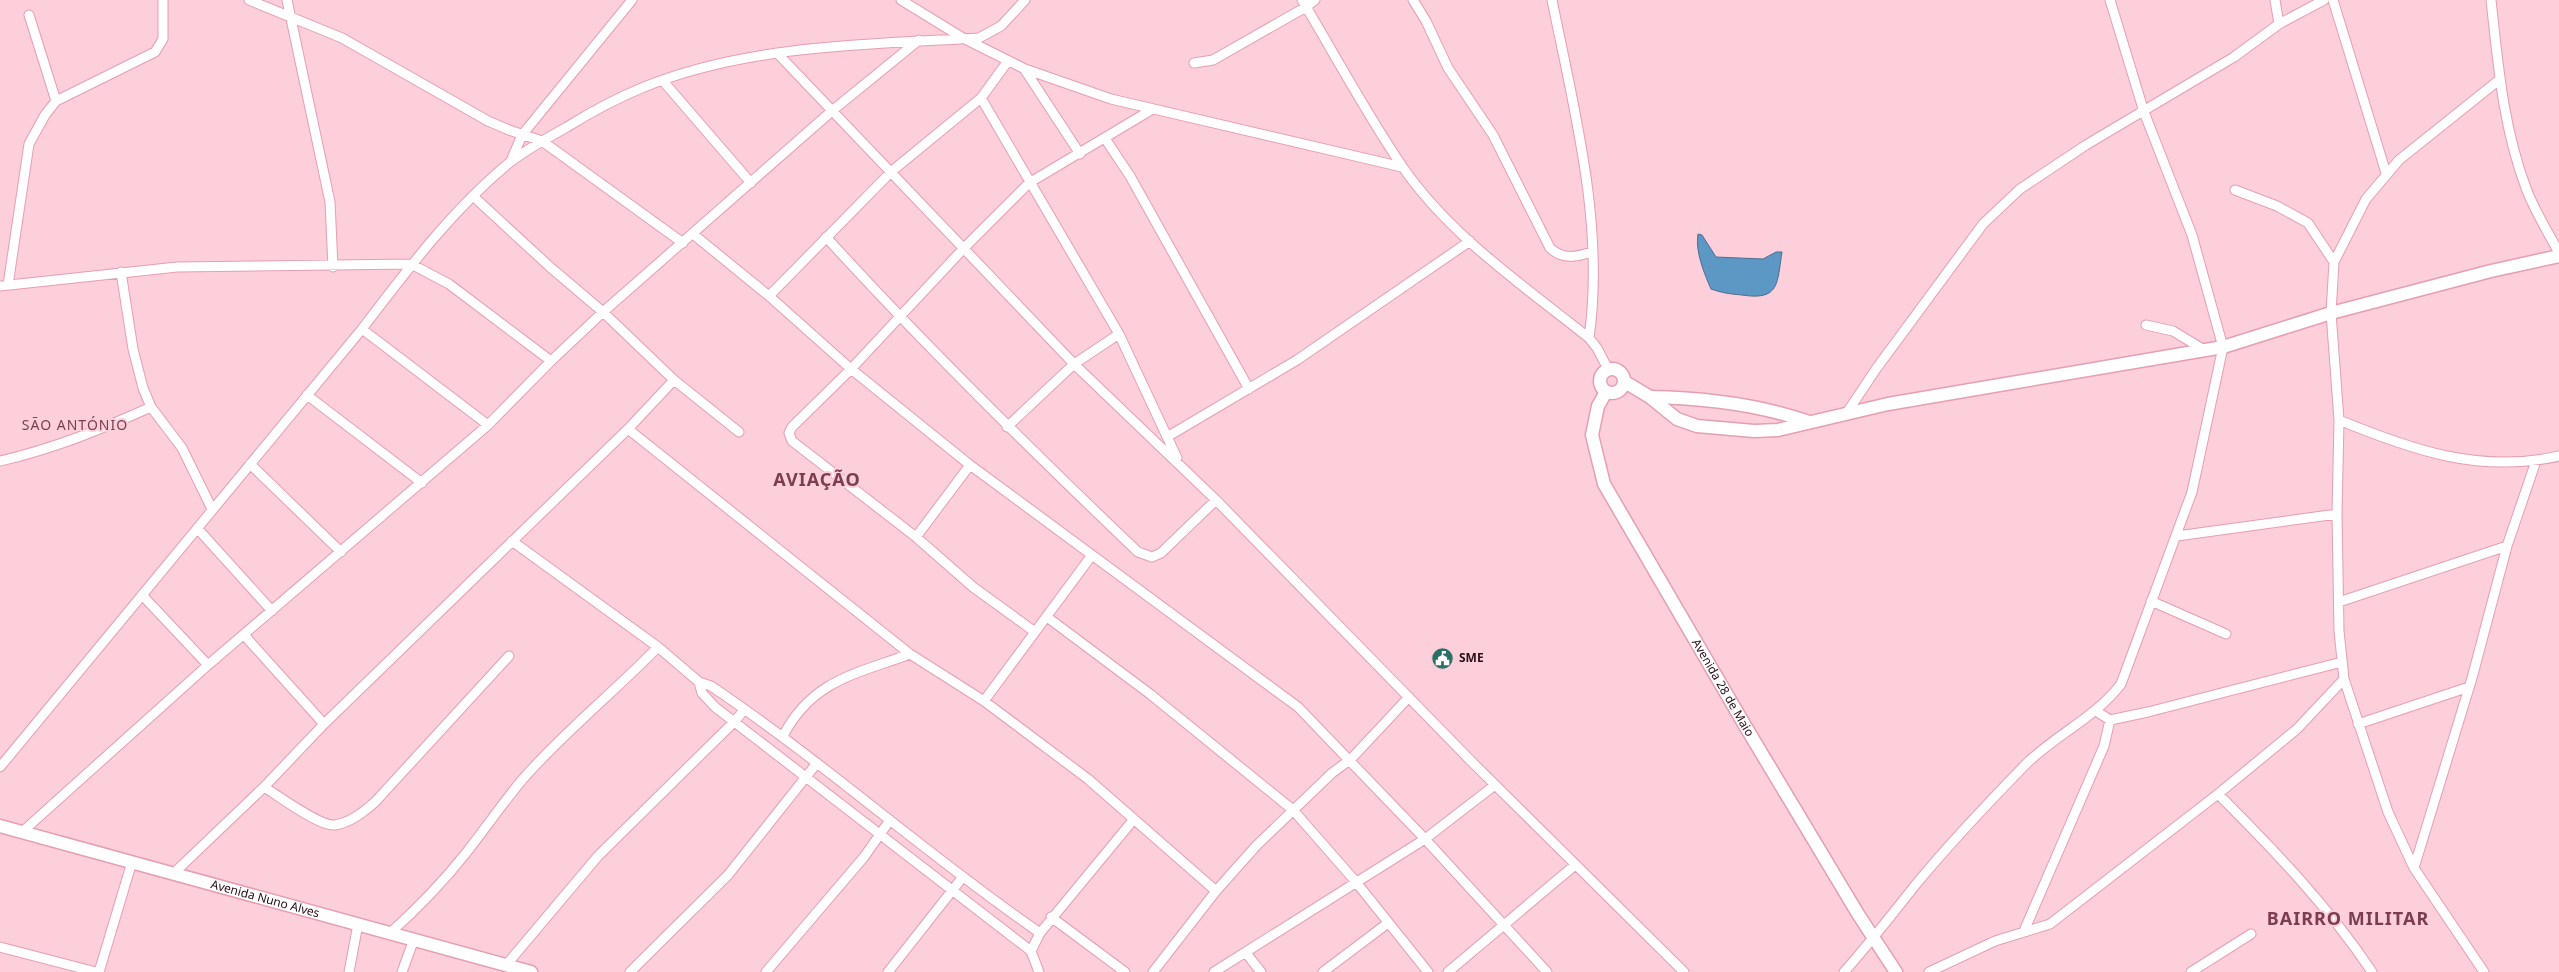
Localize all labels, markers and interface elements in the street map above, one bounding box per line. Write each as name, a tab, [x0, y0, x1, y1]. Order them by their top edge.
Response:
district label: SÃO ANTÓNIO	[22, 415, 128, 434]
district label: AVIAÇÃO	[773, 467, 861, 491]
street label: Avenida 28 de Maio	[1688, 635, 1759, 739]
public building icon: SME	[1431, 646, 1455, 670]
place label: SME	[1459, 649, 1484, 666]
street label: Avenida Nuno Alves	[209, 875, 322, 922]
district label: BAIRRO MILITAR	[2267, 906, 2429, 930]

